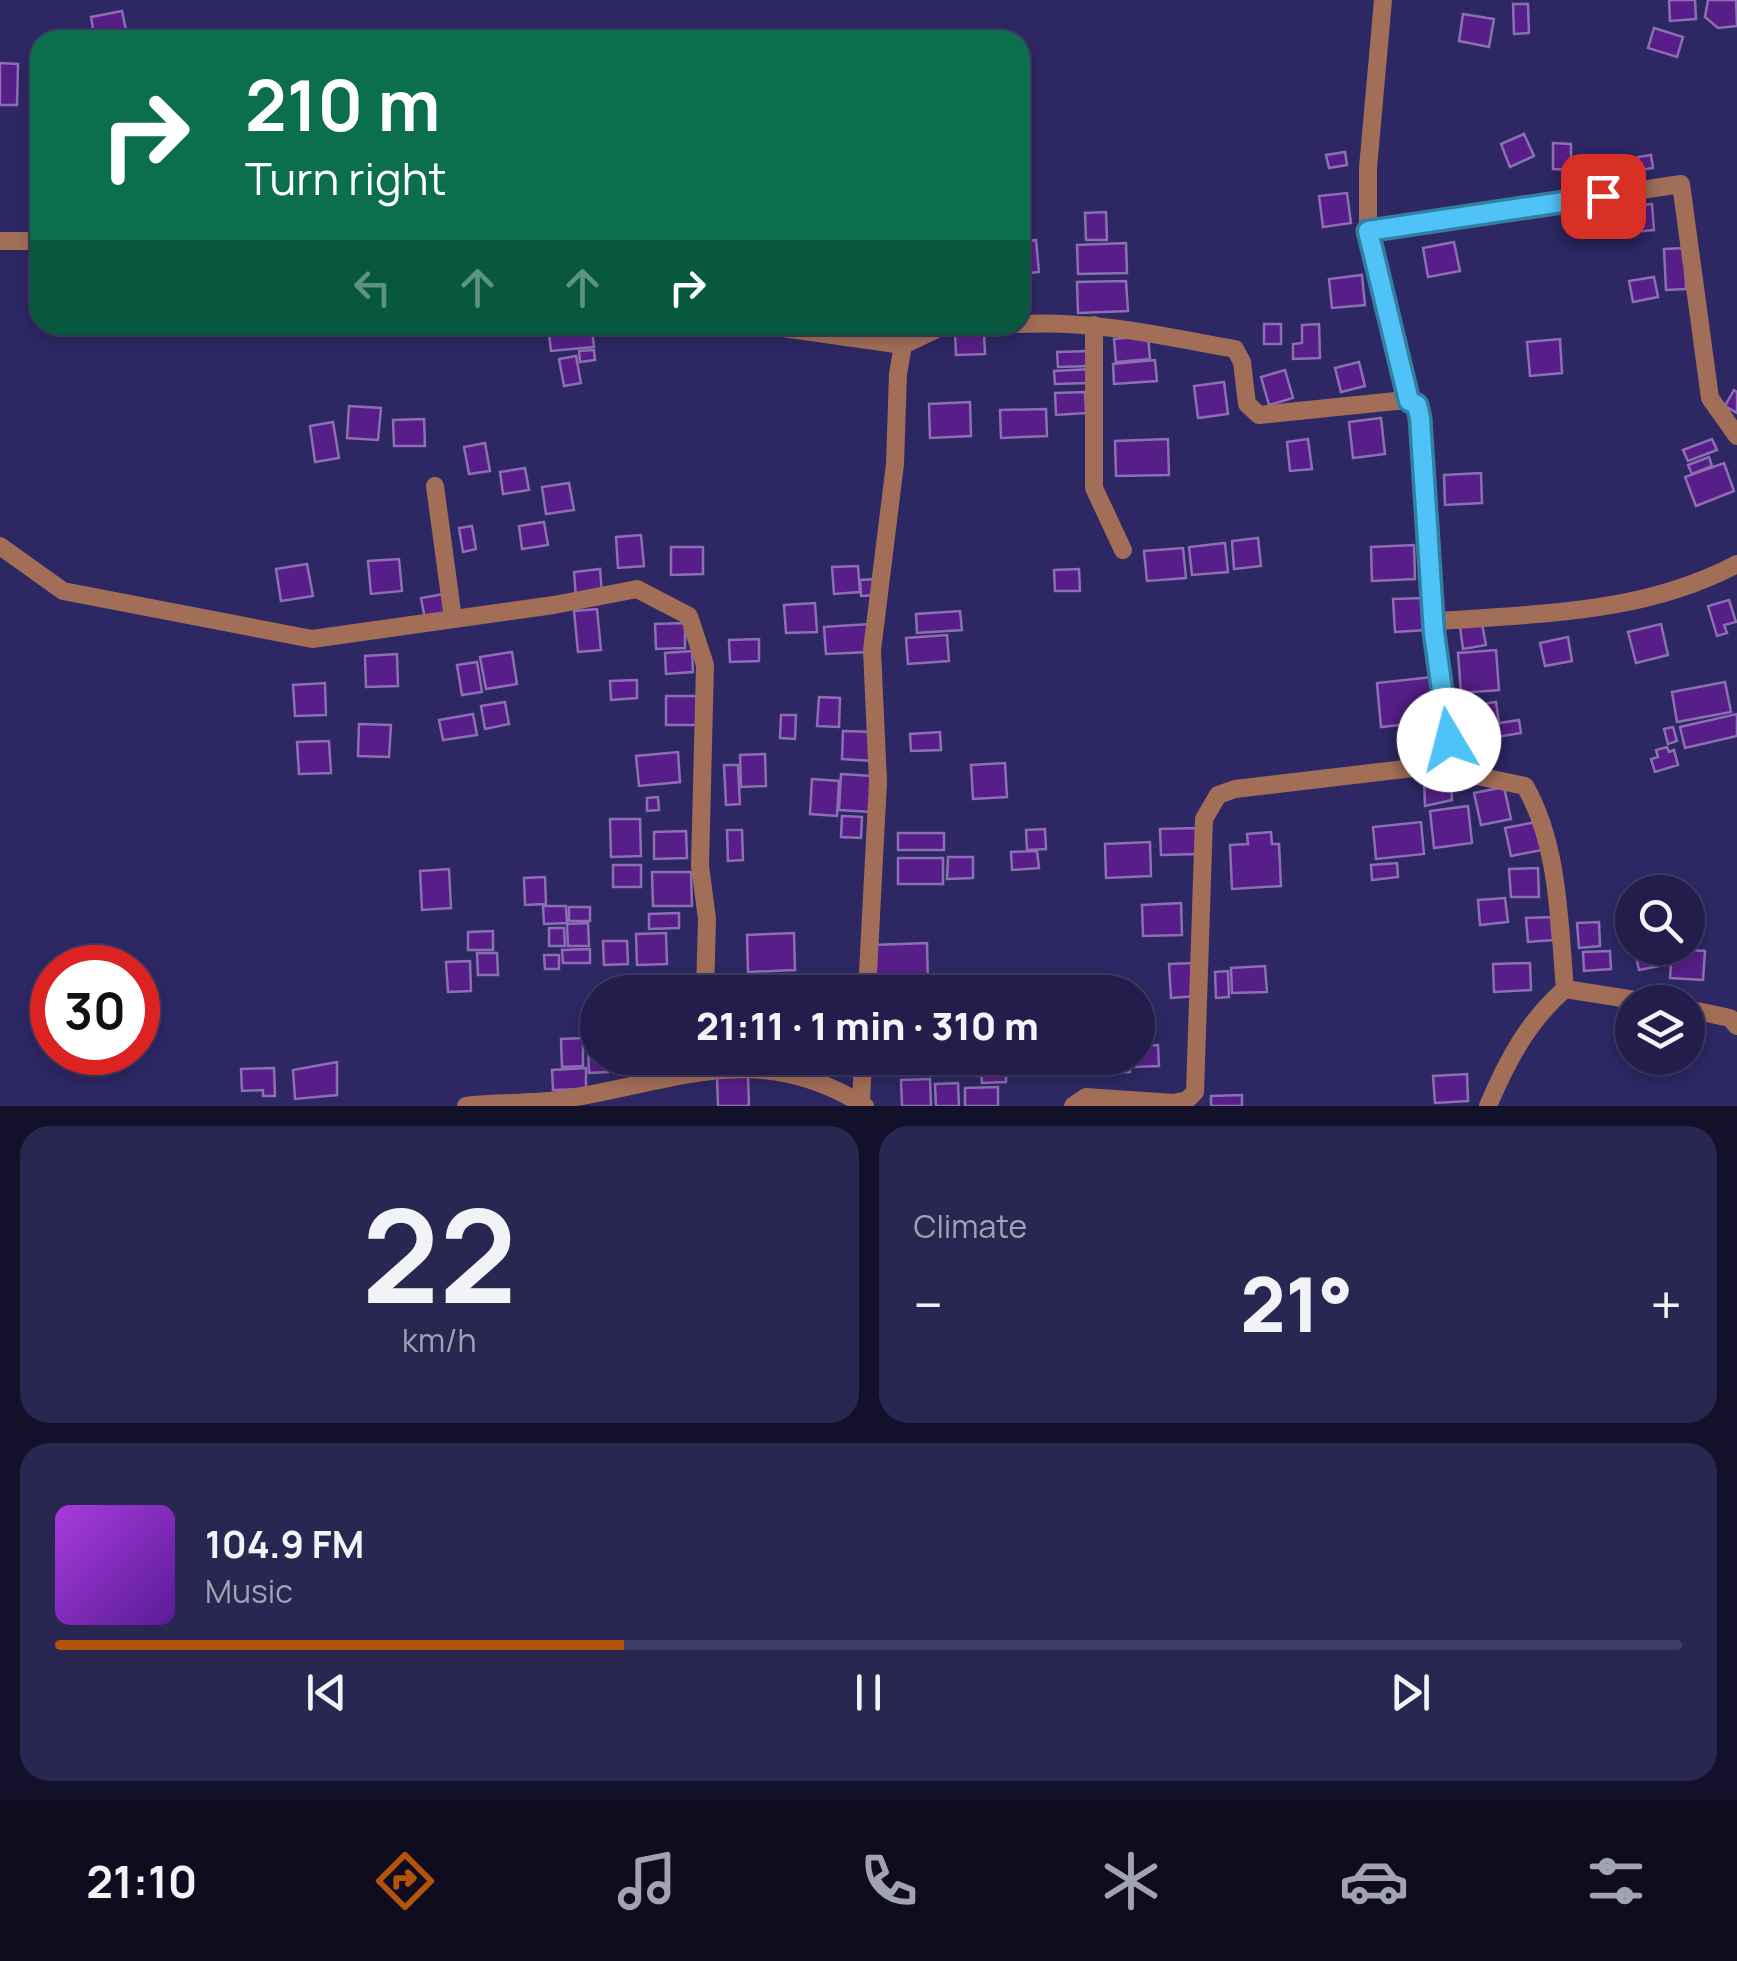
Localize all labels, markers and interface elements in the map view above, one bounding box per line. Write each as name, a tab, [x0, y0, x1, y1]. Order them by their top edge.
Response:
text: 210 m	[245, 56, 440, 152]
icon: right	[80, 70, 210, 200]
text: Turn right	[245, 147, 446, 209]
pin	[1561, 154, 1646, 239]
icon: arrive	[1576, 169, 1631, 224]
icon: left	[345, 260, 400, 315]
icon: ahead	[450, 260, 505, 315]
icon: ahead	[555, 260, 610, 315]
icon: right	[660, 260, 715, 315]
position arrow	[1397, 688, 1501, 792]
map controls	[1615, 875, 1705, 1075]
button: search	[1615, 875, 1705, 965]
speed limit sign: 30	[30, 945, 160, 1075]
button: layers	[1615, 985, 1705, 1075]
text: 21:11 · 1 min · 310 m	[696, 999, 1039, 1051]
text: 22	[362, 1164, 517, 1342]
text: Climate	[914, 1204, 1027, 1248]
text: 21°	[1240, 1252, 1353, 1355]
text: −	[914, 1266, 943, 1342]
text: +	[1650, 1266, 1682, 1342]
text: km/h	[402, 1318, 476, 1362]
text: 104.9 FM	[205, 1517, 364, 1569]
text: Music	[205, 1569, 293, 1613]
icon: previous	[299, 1665, 354, 1720]
icon: pause	[841, 1665, 896, 1720]
icon: next	[1383, 1665, 1438, 1720]
icon: directions	[370, 1846, 440, 1916]
icon: music	[612, 1846, 682, 1916]
icon: phone	[854, 1846, 924, 1916]
icon: climate	[1096, 1846, 1166, 1916]
icon: car	[1339, 1846, 1409, 1916]
icon: filters	[1581, 1846, 1651, 1916]
text: 21:10	[86, 1850, 197, 1912]

